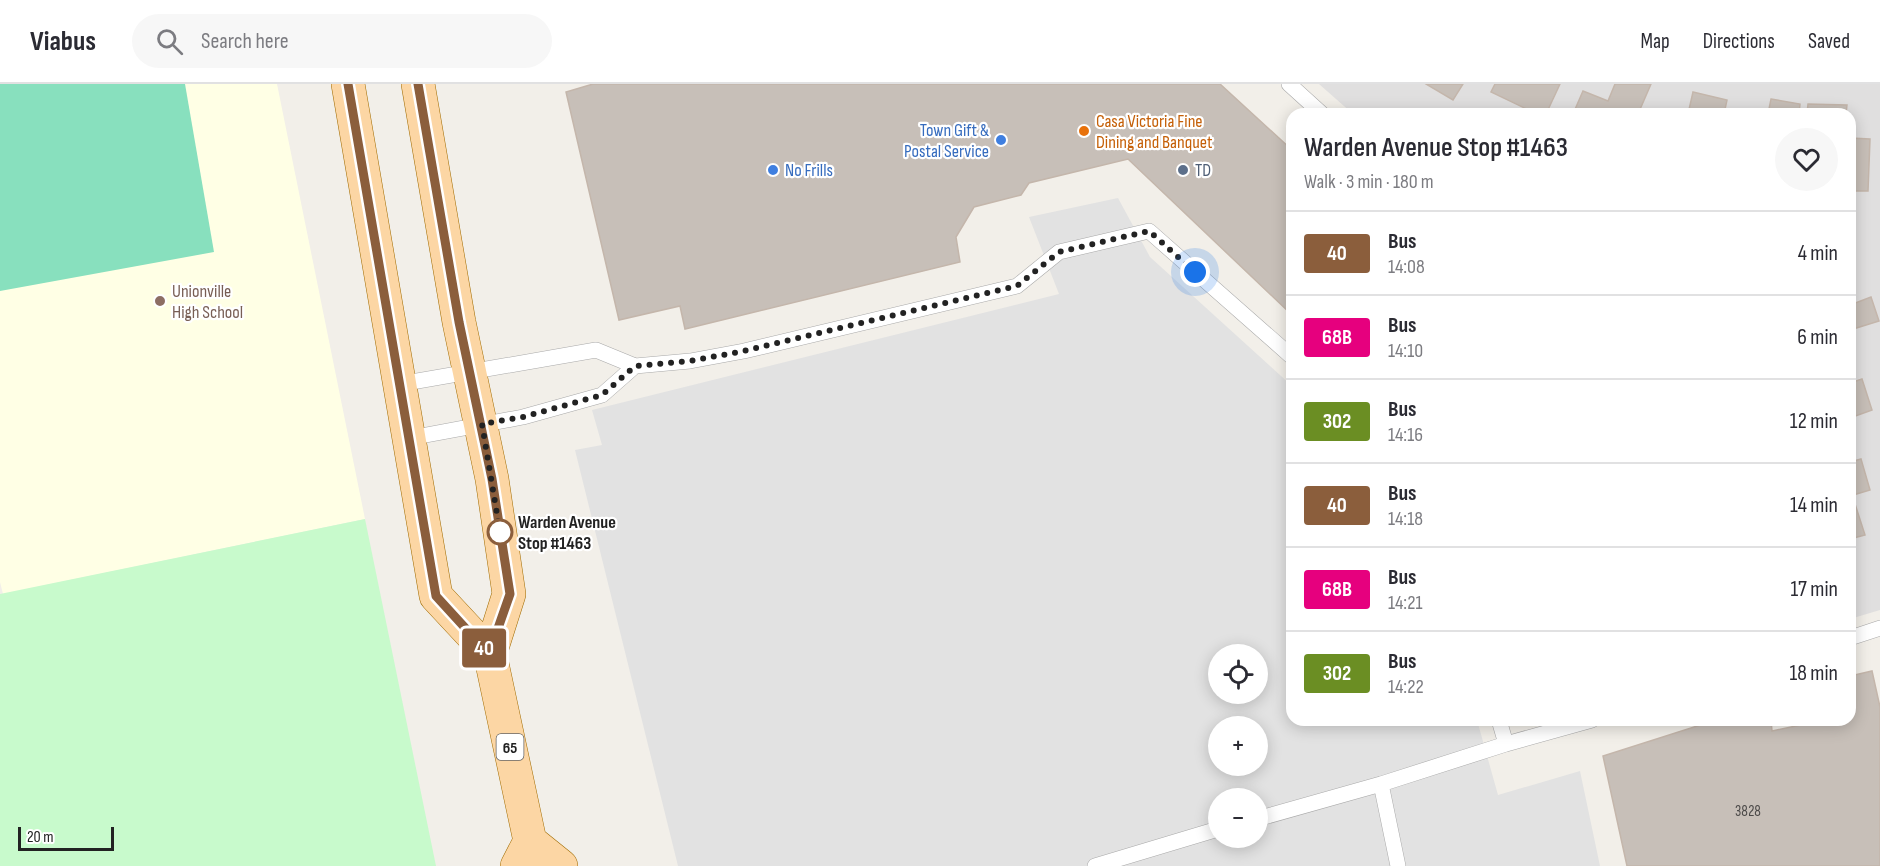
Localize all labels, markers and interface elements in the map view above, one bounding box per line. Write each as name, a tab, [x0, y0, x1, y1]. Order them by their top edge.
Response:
search box	[132, 14, 552, 68]
text: Viabus	[30, 25, 96, 58]
icon: search	[153, 25, 186, 58]
text: Search here	[201, 28, 288, 55]
text: Map	[1640, 29, 1670, 54]
text: Directions	[1703, 29, 1775, 54]
text: Saved	[1808, 29, 1850, 54]
place label: Casa Victoria Fine Dining and Banquet	[1096, 111, 1213, 153]
place label: Town Gift & Postal Service	[904, 120, 989, 162]
marker: Casa Victoria Fine Dining and Banquet	[1077, 124, 1091, 138]
button: heart	[1775, 128, 1838, 191]
text: Warden Avenue Stop #1463	[1304, 131, 1568, 164]
marker: Town Gift & Postal Service	[994, 133, 1008, 147]
place label: No Frills	[785, 160, 833, 181]
place label: TD	[1195, 160, 1211, 181]
marker: No Frills	[766, 163, 780, 177]
marker: TD	[1176, 163, 1190, 177]
text: Walk · 3 min · 180 m	[1304, 170, 1434, 194]
text: Bus	[1388, 228, 1417, 255]
text: 4 min	[1798, 240, 1838, 267]
text: 40	[1327, 241, 1347, 266]
text: 14:08	[1388, 255, 1425, 279]
your location	[1180, 257, 1210, 287]
place label: Unionville High School	[172, 281, 243, 323]
marker: Unionville High School	[153, 294, 167, 308]
text: Bus	[1388, 312, 1417, 339]
text: 6 min	[1797, 324, 1838, 351]
text: 68B	[1322, 325, 1352, 350]
text: 14:10	[1388, 339, 1423, 363]
text: Bus	[1388, 396, 1417, 423]
text: 12 min	[1790, 408, 1838, 435]
text: 302	[1323, 409, 1351, 434]
text: 14:16	[1388, 423, 1423, 447]
text: Bus	[1388, 480, 1417, 507]
text: 14 min	[1790, 492, 1838, 519]
text: 40	[1327, 493, 1347, 518]
text: 14:18	[1388, 507, 1423, 531]
place label: Warden Avenue Stop #1463	[518, 512, 616, 554]
marker: Warden Avenue Stop #1463	[487, 519, 513, 545]
text: Bus	[1388, 564, 1417, 591]
text: 17 min	[1790, 576, 1838, 603]
text: 68B	[1322, 577, 1352, 602]
text: 14:21	[1388, 591, 1422, 615]
line badge: 40	[457, 628, 511, 668]
text: 40	[474, 636, 494, 661]
map controls	[1208, 644, 1268, 848]
button: locate	[1208, 644, 1268, 704]
text: Bus	[1388, 648, 1417, 675]
text: 18 min	[1790, 660, 1838, 687]
text: 302	[1323, 661, 1351, 686]
text: 14:22	[1388, 675, 1424, 699]
button: +	[1208, 716, 1268, 776]
road number: 65	[496, 734, 524, 760]
button: −	[1208, 788, 1268, 848]
house number: 3828	[1735, 802, 1761, 821]
scale bar	[18, 824, 114, 852]
text: 20 m	[27, 828, 54, 847]

